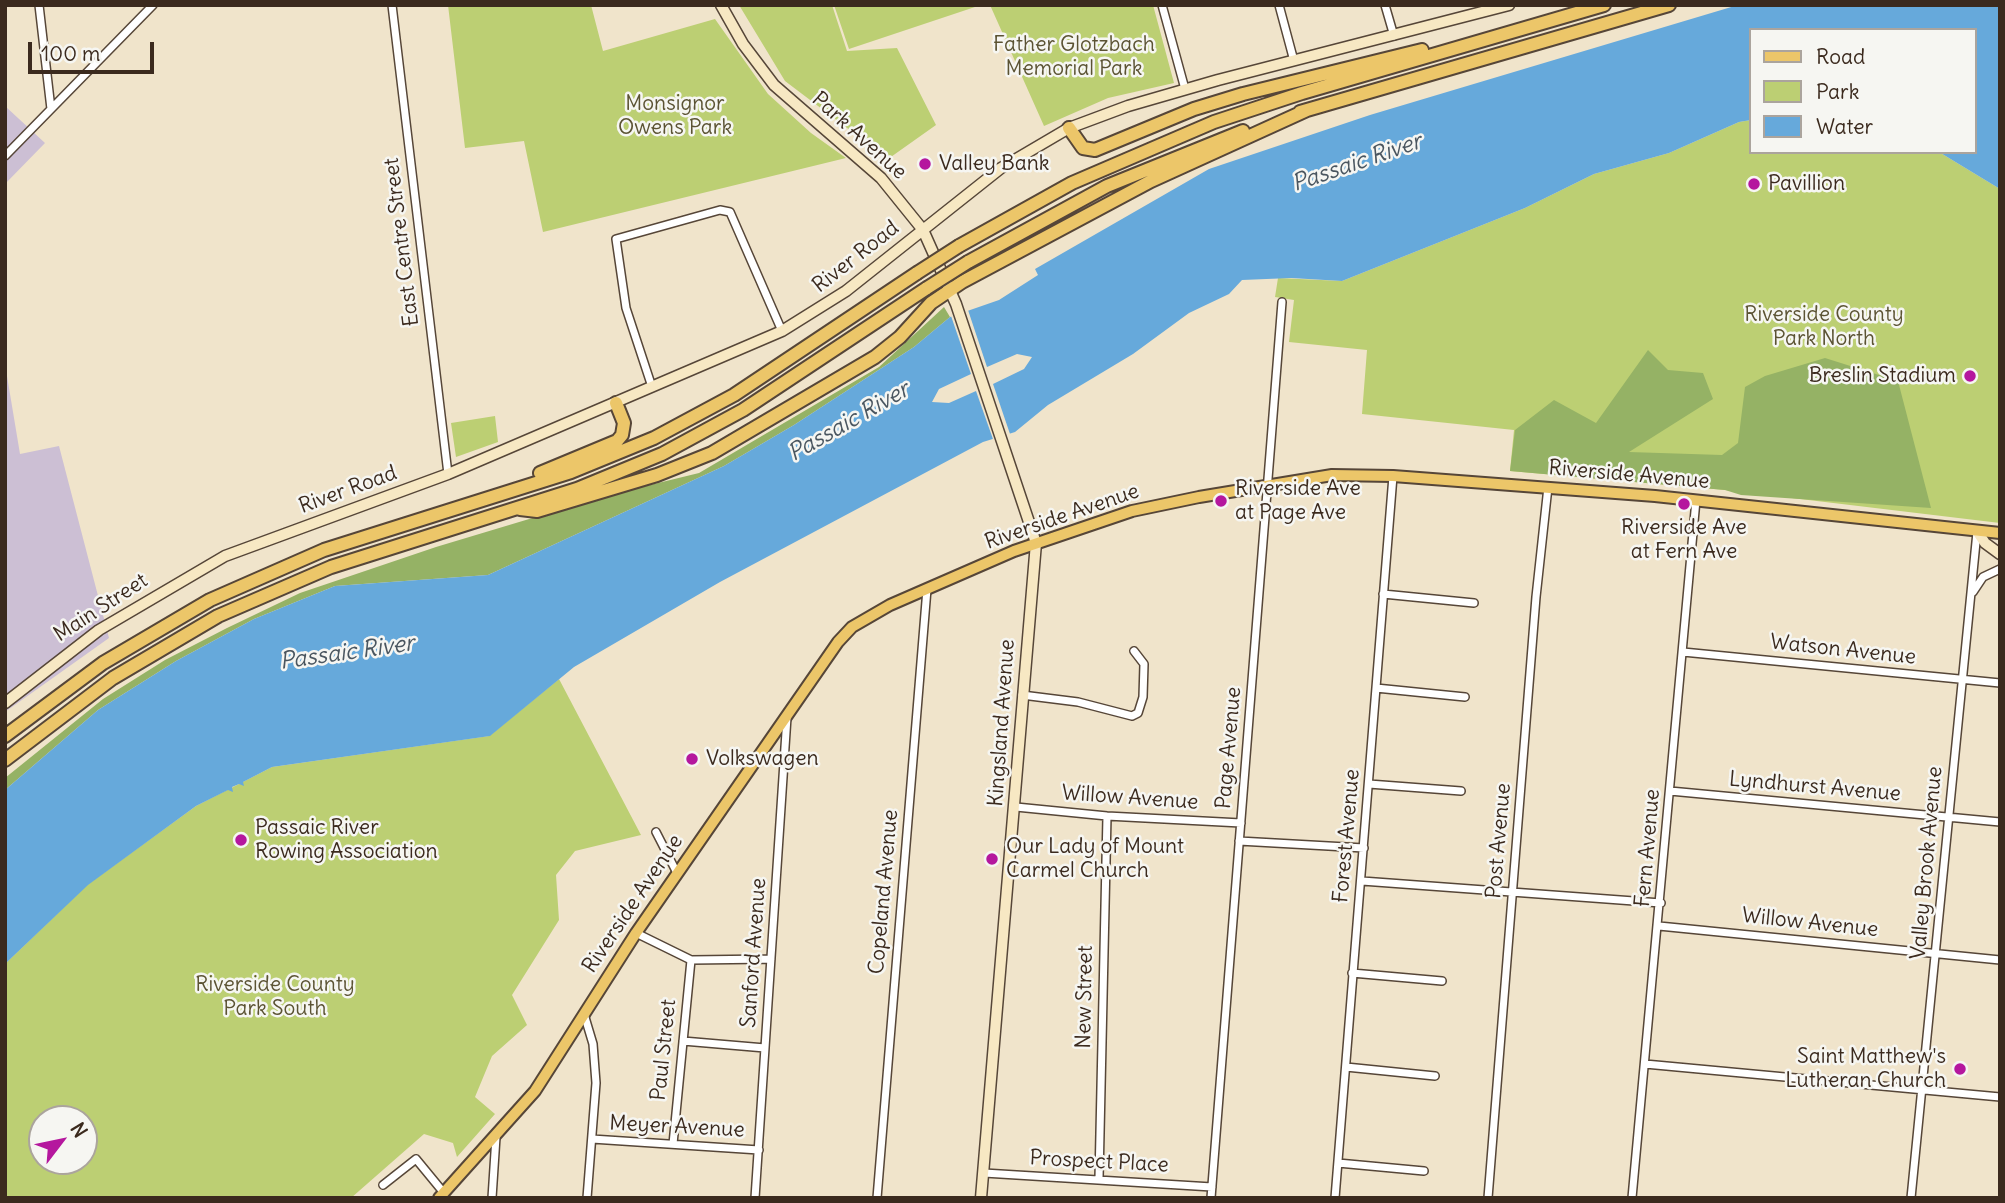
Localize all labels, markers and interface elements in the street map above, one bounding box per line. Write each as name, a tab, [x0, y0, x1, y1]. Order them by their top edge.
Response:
scale bar	[32, 28, 158, 72]
legend	[1750, 28, 1977, 154]
park label: Father Glotzbach Memorial Park	[993, 32, 1155, 82]
text: 100 m	[41, 40, 100, 67]
text: Road	[1816, 43, 1865, 70]
text: Park	[1816, 78, 1859, 105]
street label: Park Avenue	[806, 87, 912, 185]
park label: Monsignor Owens Park	[618, 91, 732, 141]
text: Water	[1816, 113, 1873, 140]
water label: Passaic River	[1288, 128, 1426, 198]
place label: Valley Bank	[939, 151, 1050, 177]
street label: East Centre Street	[379, 156, 425, 328]
marker: Valley Bank	[917, 156, 933, 172]
place label: Pavillion	[1768, 171, 1845, 197]
marker: Pavillion	[1746, 176, 1762, 192]
street label: River Road	[808, 216, 904, 298]
park label: Riverside County Park North	[1744, 302, 1904, 352]
place label: Breslin Stadium	[1809, 363, 1956, 389]
marker: Breslin Stadium	[1962, 368, 1978, 384]
water label: Passaic River	[783, 376, 915, 468]
street label: Riverside Avenue	[1548, 455, 1710, 495]
street label: River Road	[296, 461, 400, 519]
place label: Riverside Ave at Page Ave	[1235, 476, 1361, 526]
street label: Riverside Avenue	[982, 479, 1142, 555]
marker: Riverside Ave at Page Ave	[1213, 493, 1229, 509]
marker: Riverside Ave at Fern Ave	[1676, 496, 1692, 512]
place label: Riverside Ave at Fern Ave	[1621, 515, 1747, 565]
street label: Main Street	[49, 568, 153, 648]
water label: Passaic River	[278, 630, 416, 676]
street label: Watson Avenue	[1769, 630, 1917, 670]
street label: Kingsland Avenue	[984, 638, 1020, 808]
street label: Page Avenue	[1211, 686, 1247, 810]
place label: Volkswagen	[706, 746, 819, 772]
marker: Volkswagen	[684, 751, 700, 767]
street label: Valley Brook Avenue	[1906, 765, 1948, 961]
street label: Lyndhurst Avenue	[1728, 767, 1902, 807]
street label: Forest Avenue	[1329, 768, 1365, 904]
street label: Willow Avenue	[1061, 781, 1199, 815]
street label: Post Avenue	[1481, 782, 1517, 900]
street label: Fern Avenue	[1630, 788, 1666, 908]
street label: Copeland Avenue	[864, 809, 904, 975]
place label: Passaic River Rowing Association	[255, 815, 438, 865]
street label: Riverside Avenue	[577, 830, 689, 978]
marker: Passaic River Rowing Association	[233, 832, 249, 848]
place label: Our Lady of Mount Carmel Church	[1006, 834, 1184, 884]
marker: Our Lady of Mount Carmel Church	[984, 851, 1000, 867]
street label: Sanford Avenue	[736, 877, 772, 1029]
street label: Willow Avenue	[1741, 903, 1879, 943]
street label: New Street	[1072, 945, 1098, 1049]
park label: Riverside County Park South	[195, 972, 355, 1022]
street label: Paul Street	[646, 998, 682, 1102]
place label: Saint Matthew's Lutheran Church	[1785, 1044, 1946, 1094]
marker: Saint Matthew's Lutheran Church	[1952, 1061, 1968, 1077]
north arrow	[28, 1105, 98, 1175]
street label: Meyer Avenue	[609, 1111, 745, 1143]
text: N	[65, 1118, 93, 1142]
street label: Prospect Place	[1029, 1146, 1169, 1178]

